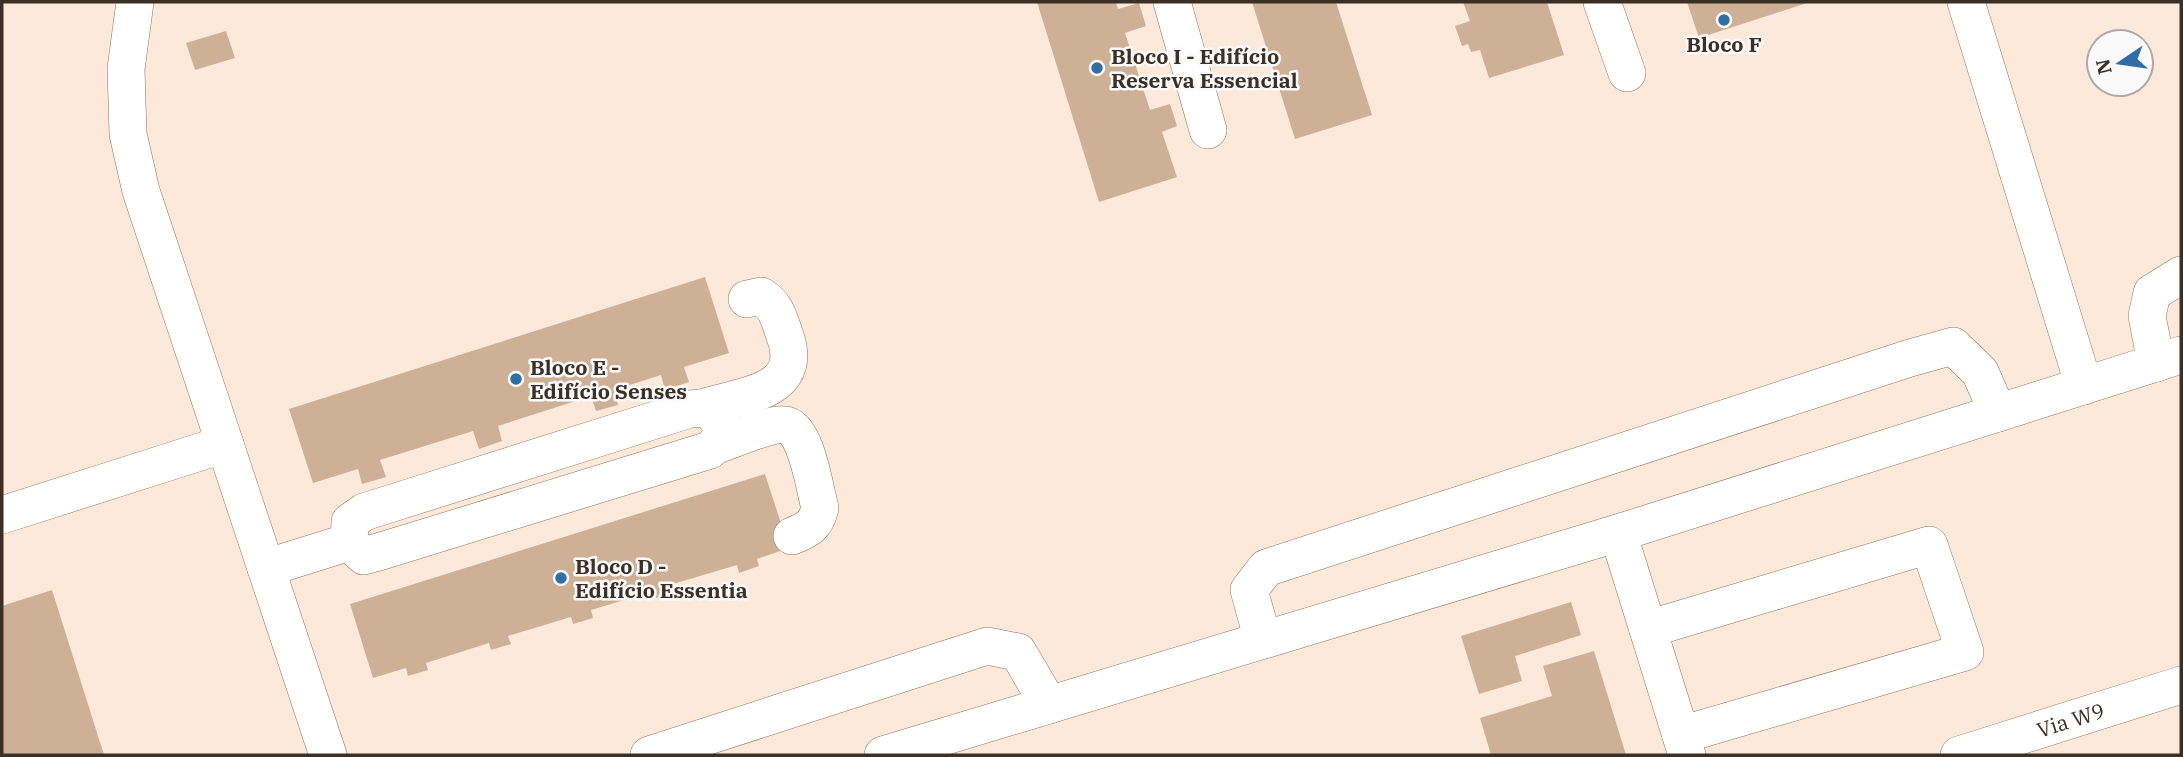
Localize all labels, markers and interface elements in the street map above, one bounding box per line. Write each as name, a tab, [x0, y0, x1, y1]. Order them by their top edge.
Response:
marker: Bloco F	[1716, 12, 1732, 28]
north arrow	[2085, 28, 2155, 98]
place label: Bloco F	[1686, 30, 1762, 58]
place label: Bloco I - Edifício Reserva Essencial	[1111, 42, 1298, 94]
text: N	[2090, 57, 2117, 77]
marker: Bloco I - Edifício Reserva Essencial	[1089, 60, 1105, 76]
place label: Bloco E - Edifício Senses	[530, 353, 687, 405]
marker: Bloco E - Edifício Senses	[508, 371, 524, 387]
place label: Bloco D - Edifício Essentia	[575, 552, 748, 604]
marker: Bloco D - Edifício Essentia	[553, 570, 569, 586]
street label: Via W9	[2033, 696, 2108, 744]

